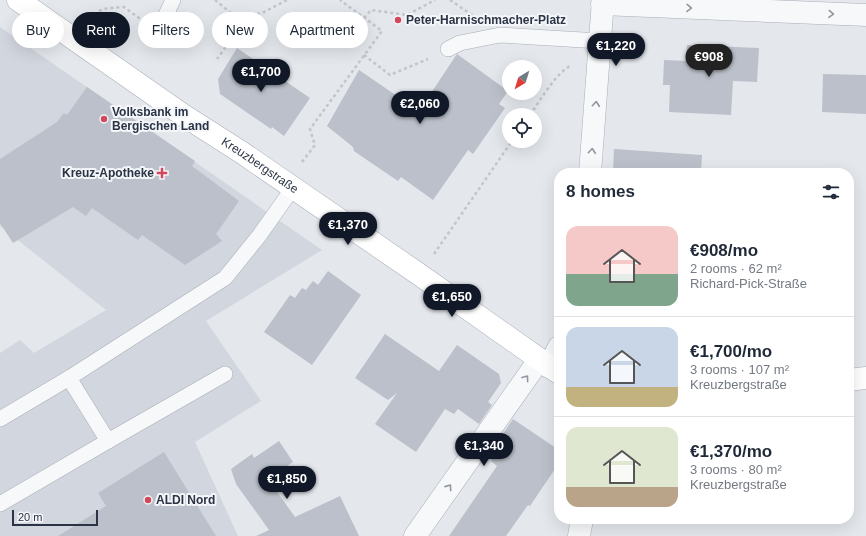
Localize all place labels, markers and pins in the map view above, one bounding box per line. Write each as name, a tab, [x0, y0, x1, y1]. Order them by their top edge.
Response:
place label: Peter-Harnischmacher-Platz	[406, 13, 566, 27]
marker: Peter-Harnischmacher-Platz	[393, 15, 403, 25]
pin: €1,220	[583, 33, 649, 67]
pin: €908	[685, 44, 733, 78]
pin: €1,700	[228, 59, 294, 93]
pin: €2,060	[387, 91, 453, 125]
place label: Volksbank im Bergischen Land	[112, 105, 209, 133]
marker: Volksbank im Bergischen Land	[99, 114, 109, 124]
place label: Kreuz-Apotheke	[62, 166, 154, 180]
marker: Kreuz-Apotheke	[157, 168, 167, 178]
pin: €1,370	[315, 212, 381, 246]
pin: €1,650	[419, 284, 485, 318]
pin: €1,340	[451, 433, 517, 467]
pin: €1,850	[254, 466, 320, 500]
place label: ALDI Nord	[156, 493, 215, 507]
marker: ALDI Nord	[143, 495, 153, 505]

